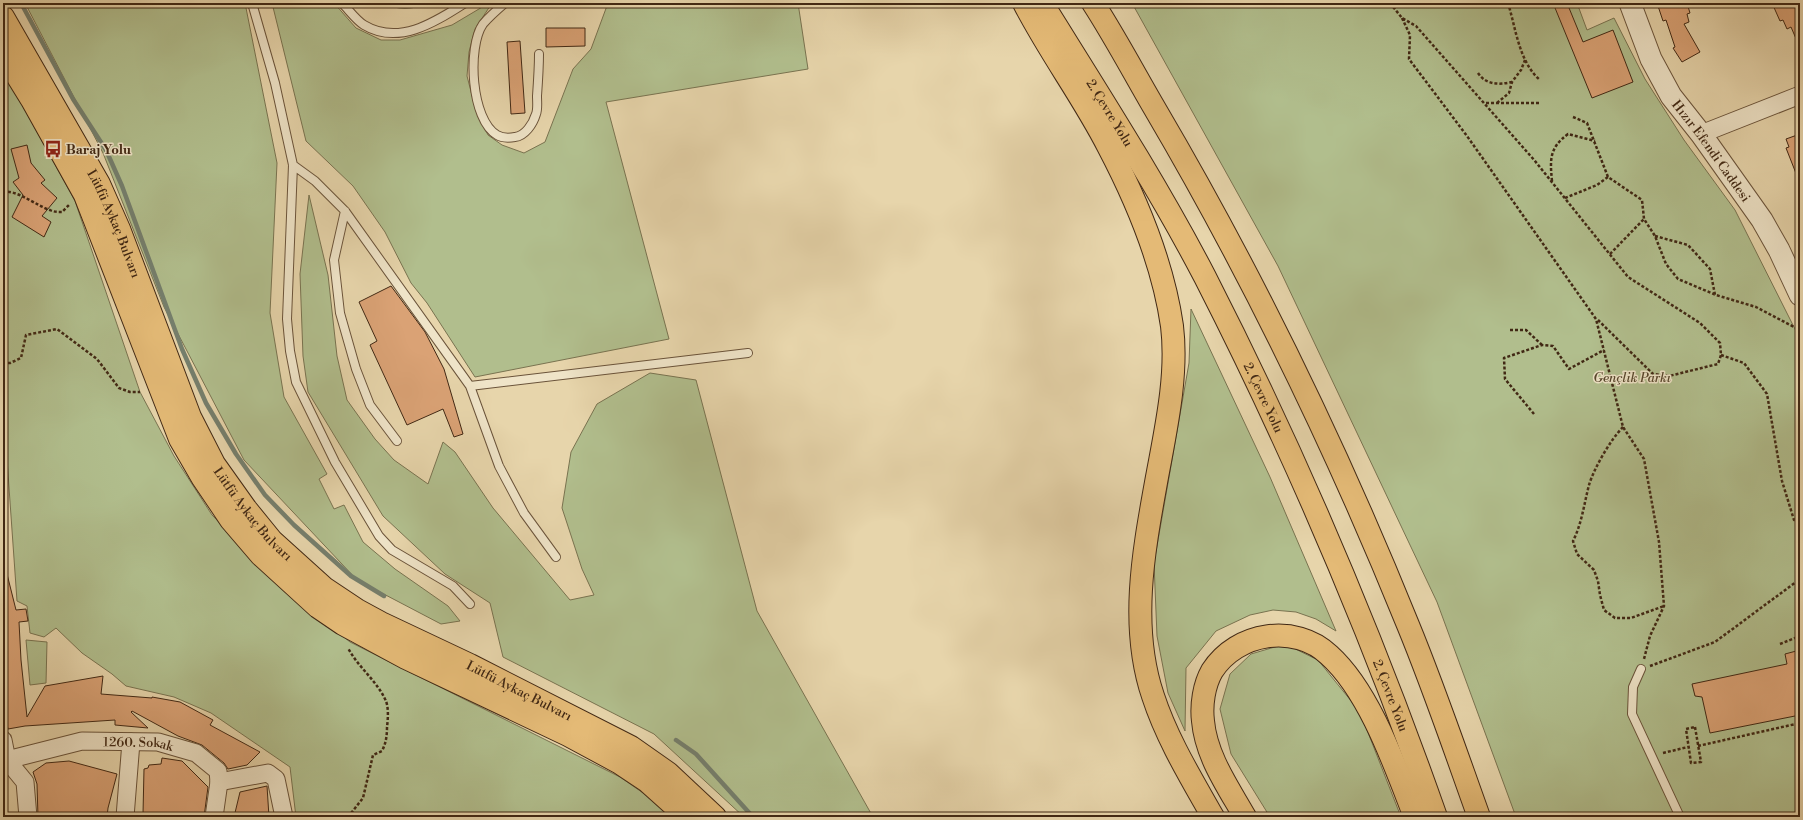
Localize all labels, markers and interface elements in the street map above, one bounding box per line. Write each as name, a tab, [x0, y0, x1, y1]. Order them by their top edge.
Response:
street label: 2. Çevre Yolu	[1083, 76, 1136, 150]
street label: Hızır Efendi Caddesi	[1668, 97, 1754, 205]
bus stop icon: Baraj Yolu	[43, 139, 63, 159]
place label: Baraj Yolu	[66, 142, 131, 158]
street label: Lütfü Aykaç Bulvarı	[83, 167, 144, 280]
street label: 2. Çevre Yolu	[1240, 360, 1287, 436]
park label: Gençlik Parkı	[1593, 370, 1672, 386]
street label: Lütfü Aykaç Bulvarı	[210, 464, 295, 565]
street label: 2. Çevre Yolu	[1369, 657, 1411, 734]
street label: Lütfü Aykaç Bulvarı	[463, 658, 575, 725]
street label: 1260. Sokak	[103, 734, 176, 755]

